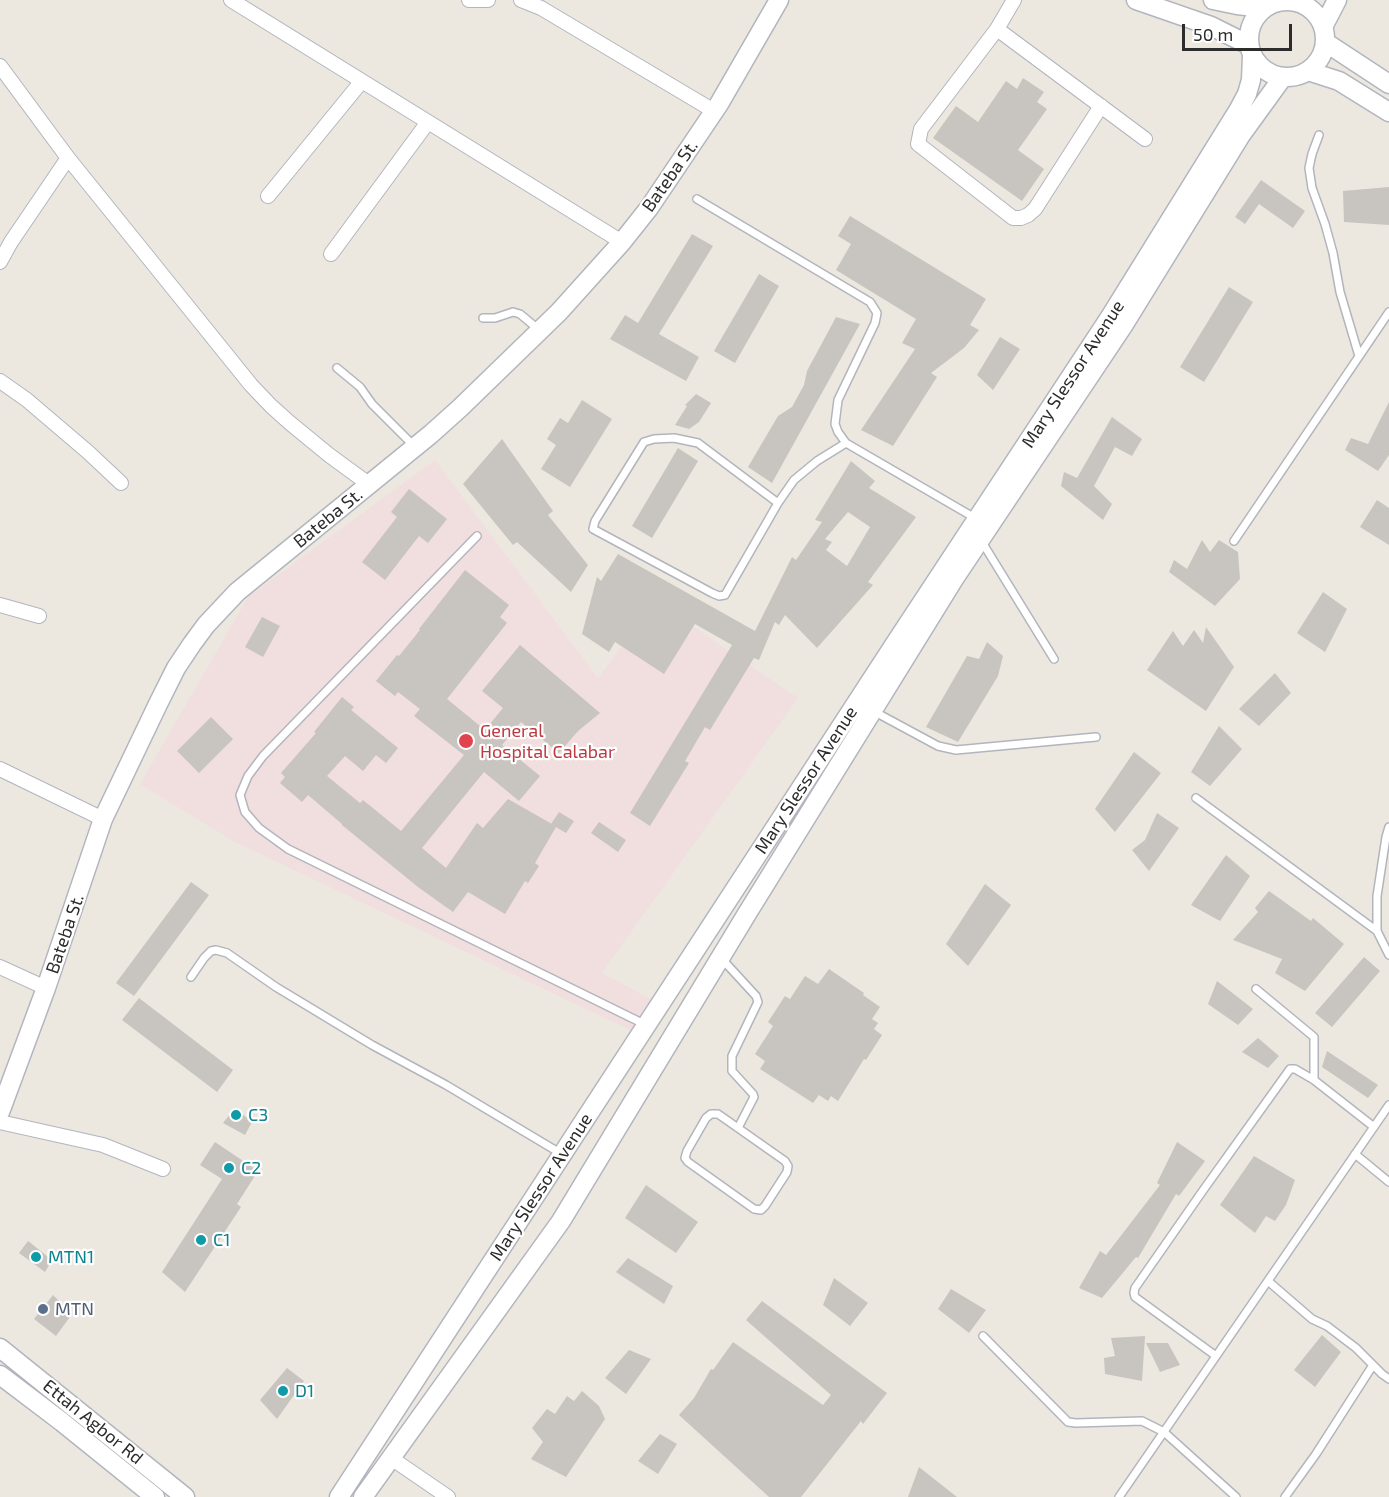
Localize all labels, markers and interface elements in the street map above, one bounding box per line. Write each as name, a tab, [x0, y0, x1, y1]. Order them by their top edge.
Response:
scale bar	[1185, 12, 1294, 50]
text: 50 m	[1193, 23, 1233, 45]
street label: Bateba St.	[637, 136, 703, 216]
street label: Mary Slessor Avenue	[1017, 296, 1129, 452]
street label: Bateba St.	[289, 484, 367, 552]
street label: Mary Slessor Avenue	[750, 702, 862, 858]
place label: General Hospital Calabar	[480, 720, 615, 762]
marker: General Hospital Calabar	[457, 732, 475, 750]
street label: Bateba St.	[41, 891, 89, 977]
place label: C3	[248, 1104, 268, 1126]
marker: C3	[229, 1108, 243, 1122]
street label: Mary Slessor Avenue	[485, 1109, 597, 1265]
place label: C2	[241, 1157, 261, 1179]
marker: C2	[222, 1161, 236, 1175]
place label: C1	[213, 1229, 230, 1251]
marker: C1	[194, 1233, 208, 1247]
place label: MTN1	[48, 1246, 94, 1268]
marker: MTN1	[29, 1250, 43, 1264]
place label: MTN	[55, 1298, 94, 1320]
marker: MTN	[36, 1302, 50, 1316]
street label: Ettah Agbor Rd	[39, 1375, 147, 1469]
place label: D1	[295, 1380, 314, 1402]
marker: D1	[276, 1384, 290, 1398]

